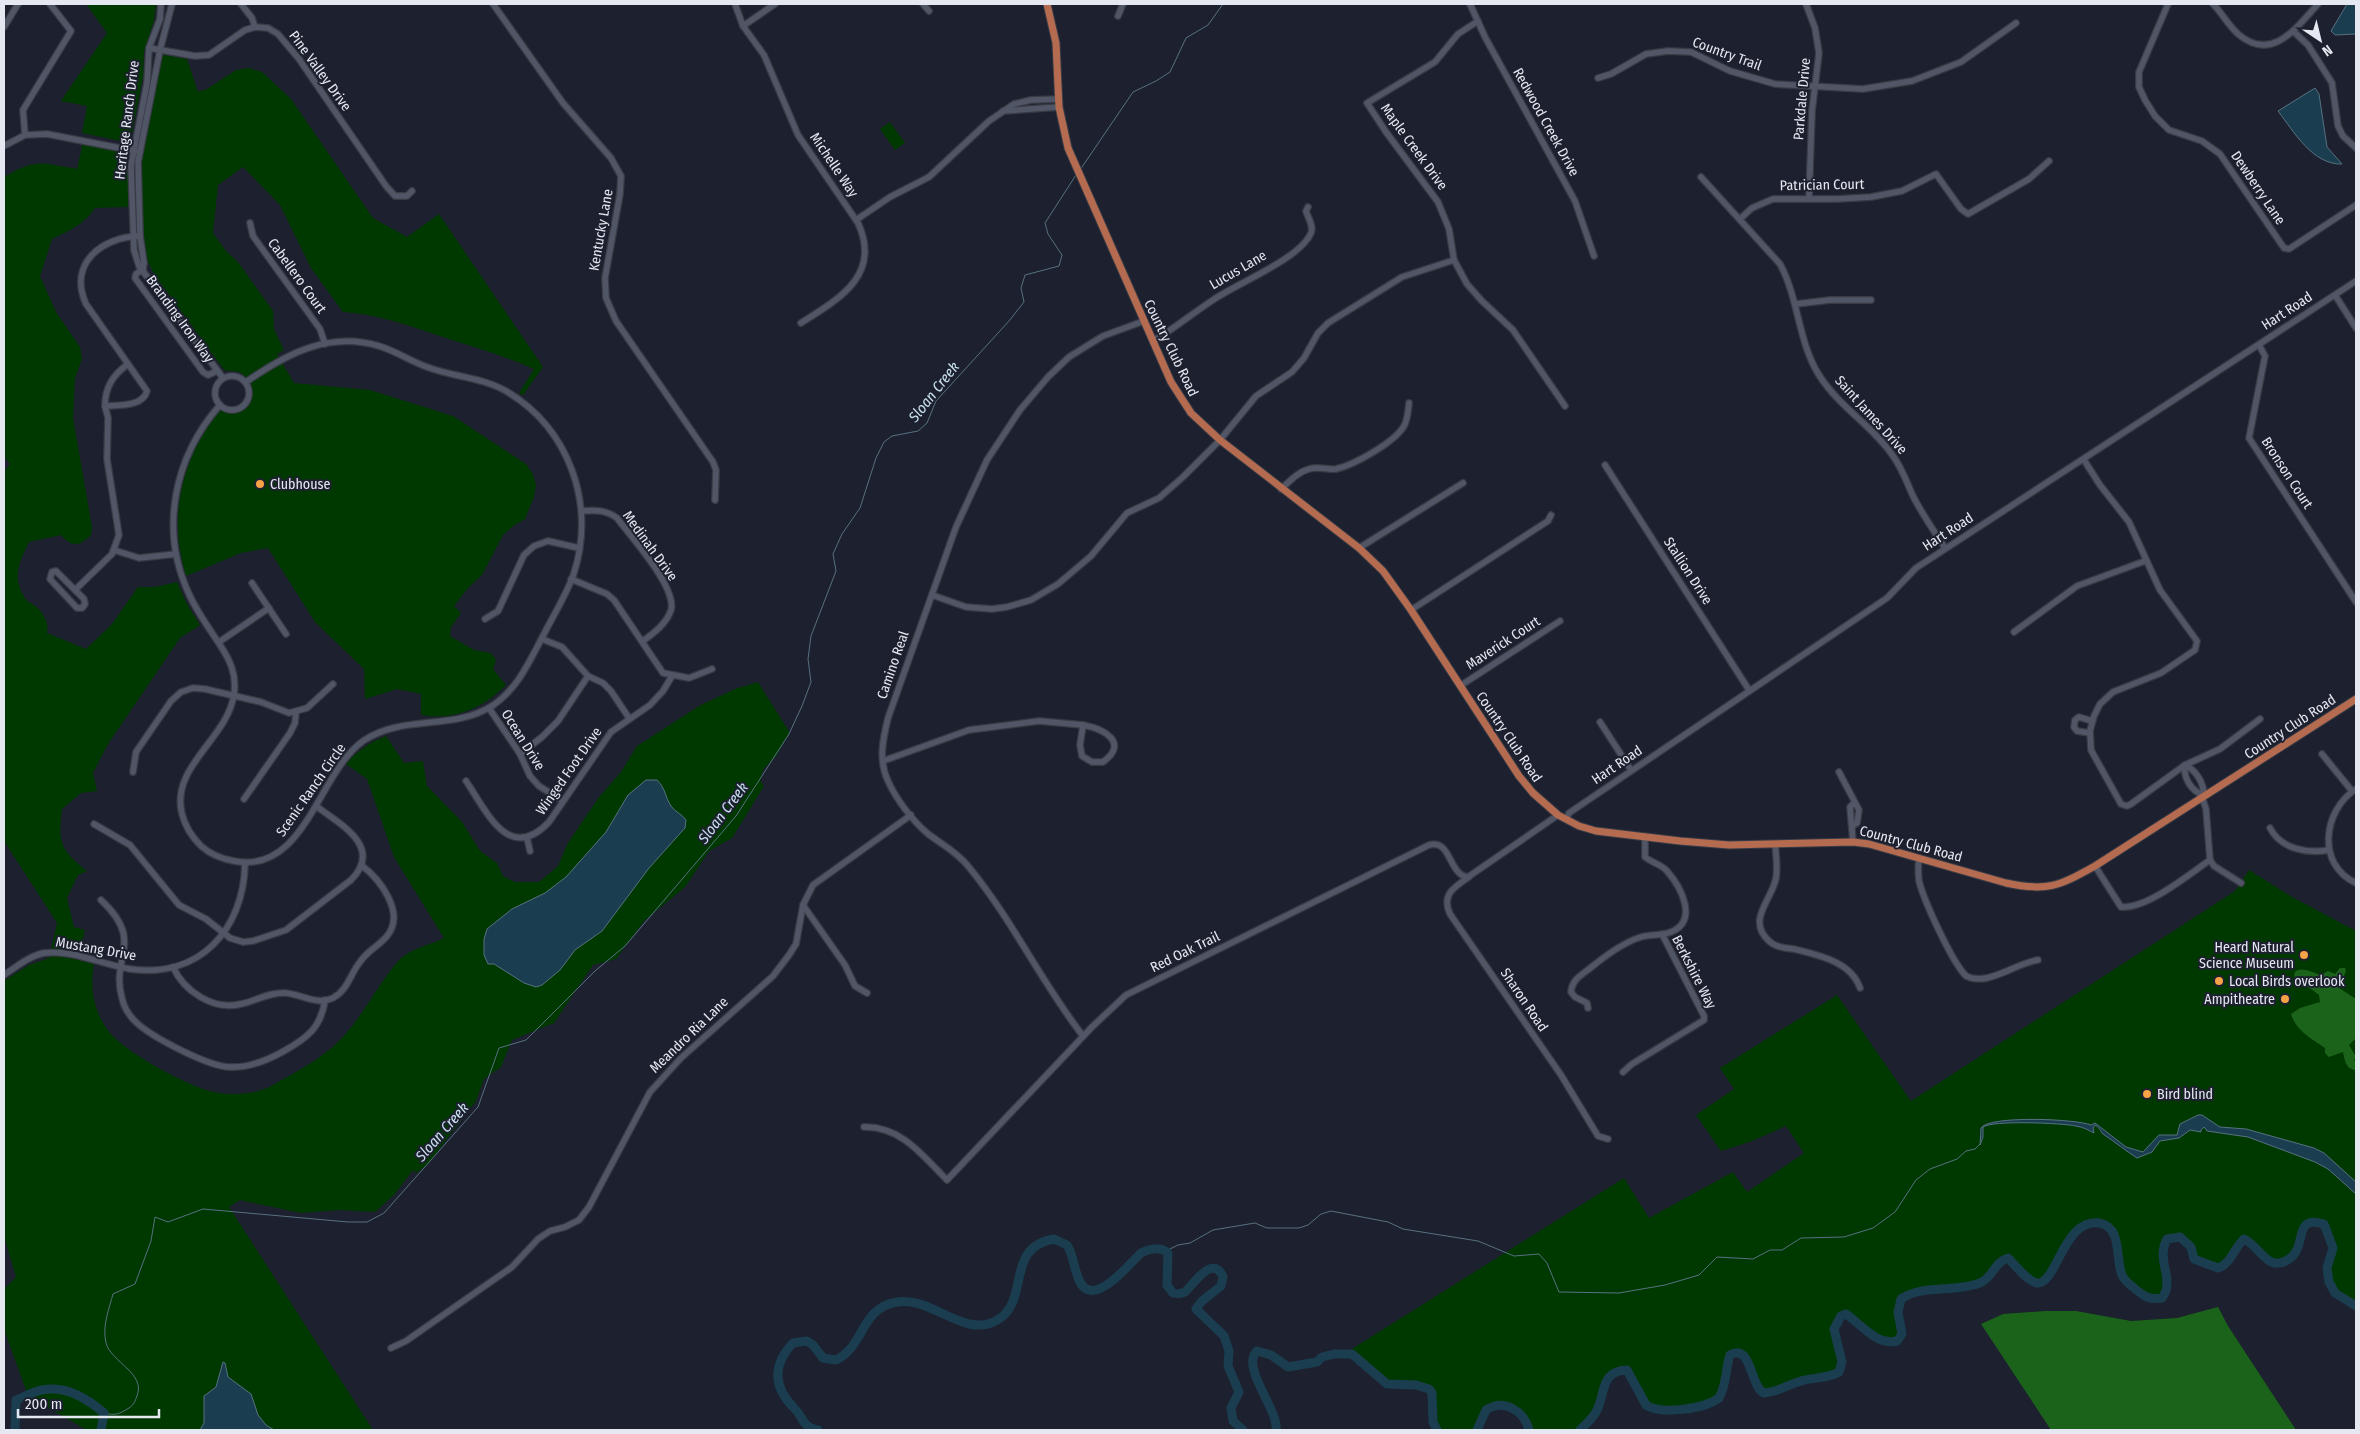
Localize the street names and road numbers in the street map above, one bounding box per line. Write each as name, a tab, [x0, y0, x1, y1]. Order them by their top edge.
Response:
street label: Pine Valley Drive	[285, 28, 355, 115]
street label: Country Trail	[1690, 34, 1764, 74]
street label: Parkdale Drive	[1790, 57, 1814, 141]
street label: Heritage Ranch Drive	[111, 60, 143, 180]
street label: Redwood Creek Drive	[1509, 65, 1583, 179]
street label: Maple Creek Drive	[1377, 100, 1451, 194]
street label: Michelle Way	[806, 129, 862, 201]
street label: Dewberry Lane	[2227, 148, 2289, 228]
street label: Patrician Court	[1780, 176, 1865, 194]
street label: Kentucky Lane	[585, 188, 617, 272]
street label: Cabellero Court	[264, 235, 330, 317]
street label: Lucus Lane	[1206, 247, 1270, 293]
street label: Branding Iron Way	[143, 272, 218, 367]
street label: Hart Road	[2258, 288, 2316, 334]
street label: Country Club Road	[1140, 297, 1202, 399]
street label: Saint James Drive	[1831, 372, 1911, 458]
street label: Bronson Court	[2258, 434, 2317, 512]
street label: Medinah Drive	[619, 508, 681, 584]
street label: Hart Road	[1919, 509, 1977, 555]
street label: Stallion Drive	[1660, 534, 1716, 608]
street label: Maverick Court	[1463, 613, 1544, 673]
street label: Camino Real	[873, 628, 913, 701]
street label: Country Club Road	[1472, 688, 1546, 786]
street label: Country Club Road	[2241, 691, 2339, 763]
street label: Ocean Drive	[498, 706, 548, 774]
street label: Winged Foot Drive	[532, 724, 606, 818]
street label: Scenic Ranch Circle	[273, 740, 350, 840]
street label: Hart Road	[1589, 742, 1645, 788]
street label: Country Club Road	[1858, 822, 1964, 866]
street label: Red Oak Trail	[1148, 928, 1223, 976]
street label: Berkshire Way	[1668, 932, 1720, 1012]
street label: Mustang Drive	[54, 934, 138, 964]
street label: Sharon Road	[1497, 965, 1551, 1035]
street label: Meandro Ria Lane	[646, 993, 732, 1077]

